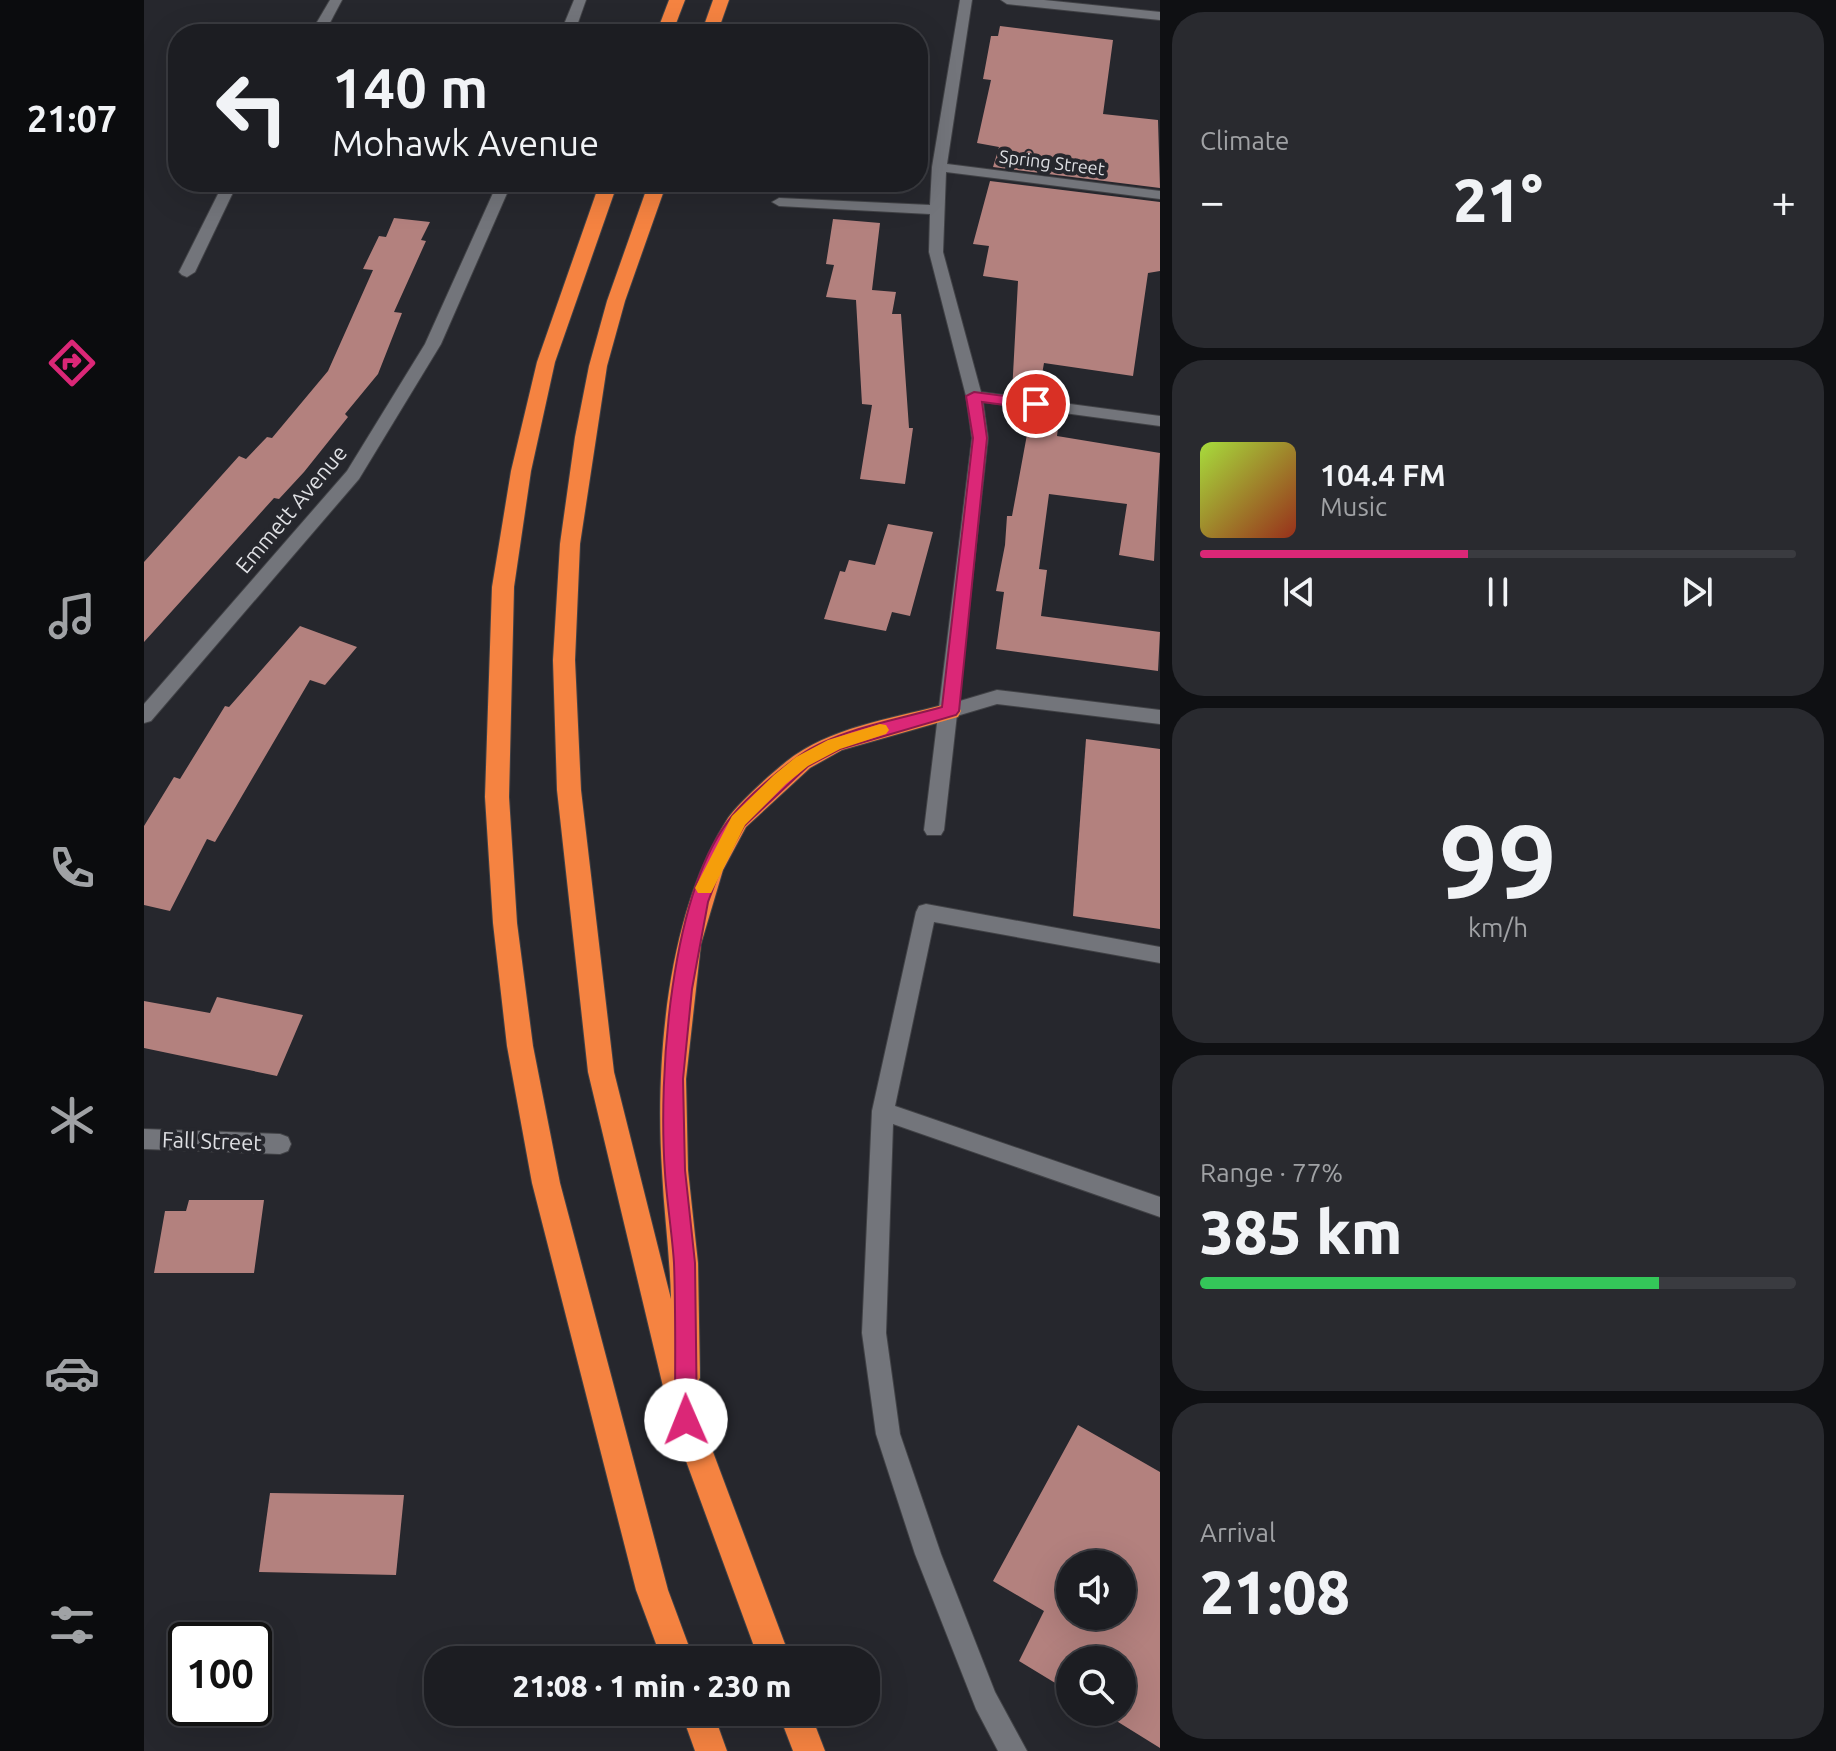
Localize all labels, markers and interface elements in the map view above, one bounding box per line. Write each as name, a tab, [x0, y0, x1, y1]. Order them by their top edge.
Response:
icon: left	[200, 56, 304, 160]
text: 140 m	[332, 56, 488, 119]
text: 21:07	[27, 98, 117, 139]
text: Mohawk Avenue	[332, 122, 599, 163]
text: Climate	[1200, 126, 1289, 155]
street label: Spring Street	[998, 146, 1106, 178]
text: 21°	[1453, 166, 1543, 233]
text: −	[1200, 176, 1225, 225]
text: +	[1771, 176, 1796, 225]
icon: directions	[44, 335, 100, 391]
pin	[1002, 370, 1070, 438]
icon: arrive	[1014, 382, 1058, 426]
street label: Emmett Avenue	[230, 440, 351, 578]
text: 104.4 FM	[1320, 458, 1446, 492]
text: Music	[1320, 492, 1387, 521]
icon: previous	[1277, 570, 1321, 614]
icon: pause	[1476, 570, 1520, 614]
icon: next	[1675, 570, 1719, 614]
icon: music	[44, 588, 100, 644]
text: 99	[1439, 802, 1557, 919]
icon: phone	[44, 840, 100, 896]
text: km/h	[1468, 913, 1528, 942]
icon: climate	[44, 1092, 100, 1148]
street label: Fall Street	[162, 1126, 263, 1155]
text: Range · 77%	[1200, 1158, 1343, 1187]
text: 385 km	[1200, 1198, 1402, 1265]
icon: car	[44, 1345, 100, 1401]
position arrow	[644, 1378, 728, 1462]
text: Arrival	[1200, 1518, 1276, 1547]
map controls	[1056, 1550, 1136, 1726]
button: sound	[1056, 1550, 1136, 1630]
text: 21:08	[1200, 1558, 1350, 1625]
icon: filters	[44, 1597, 100, 1653]
speed limit sign: 100	[168, 1622, 272, 1726]
button: search	[1056, 1646, 1136, 1726]
text: 21:08 · 1 min · 230 m	[513, 1669, 791, 1703]

